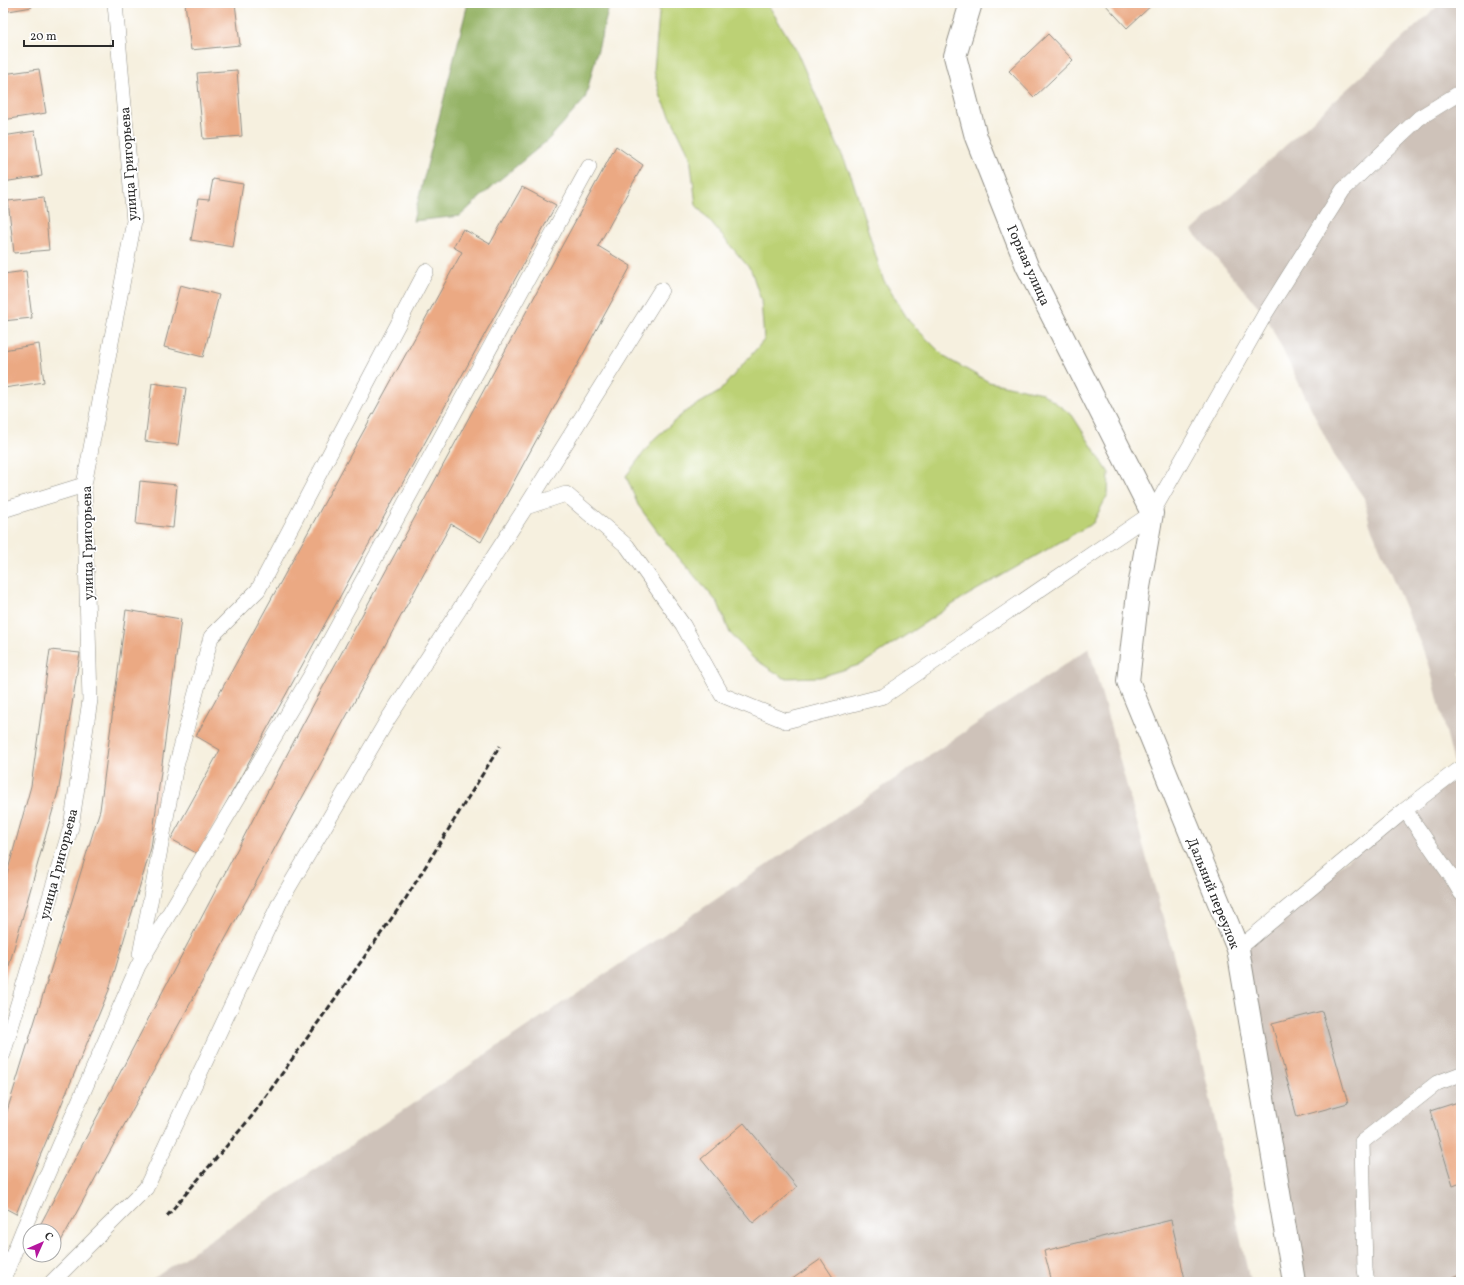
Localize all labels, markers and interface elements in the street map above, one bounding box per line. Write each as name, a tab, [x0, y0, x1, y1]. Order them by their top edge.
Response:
scale bar	[24, 22, 113, 48]
text: 20 m	[30, 29, 57, 45]
street label: улица Григорьева	[116, 106, 143, 222]
street label: Горная улица	[1001, 222, 1054, 309]
street label: улица Григорьева	[78, 486, 99, 600]
street label: улица Григорьева	[35, 807, 83, 922]
street label: Дальний переулок	[1182, 835, 1244, 953]
north arrow	[22, 1223, 62, 1263]
text: С	[40, 1229, 56, 1245]

